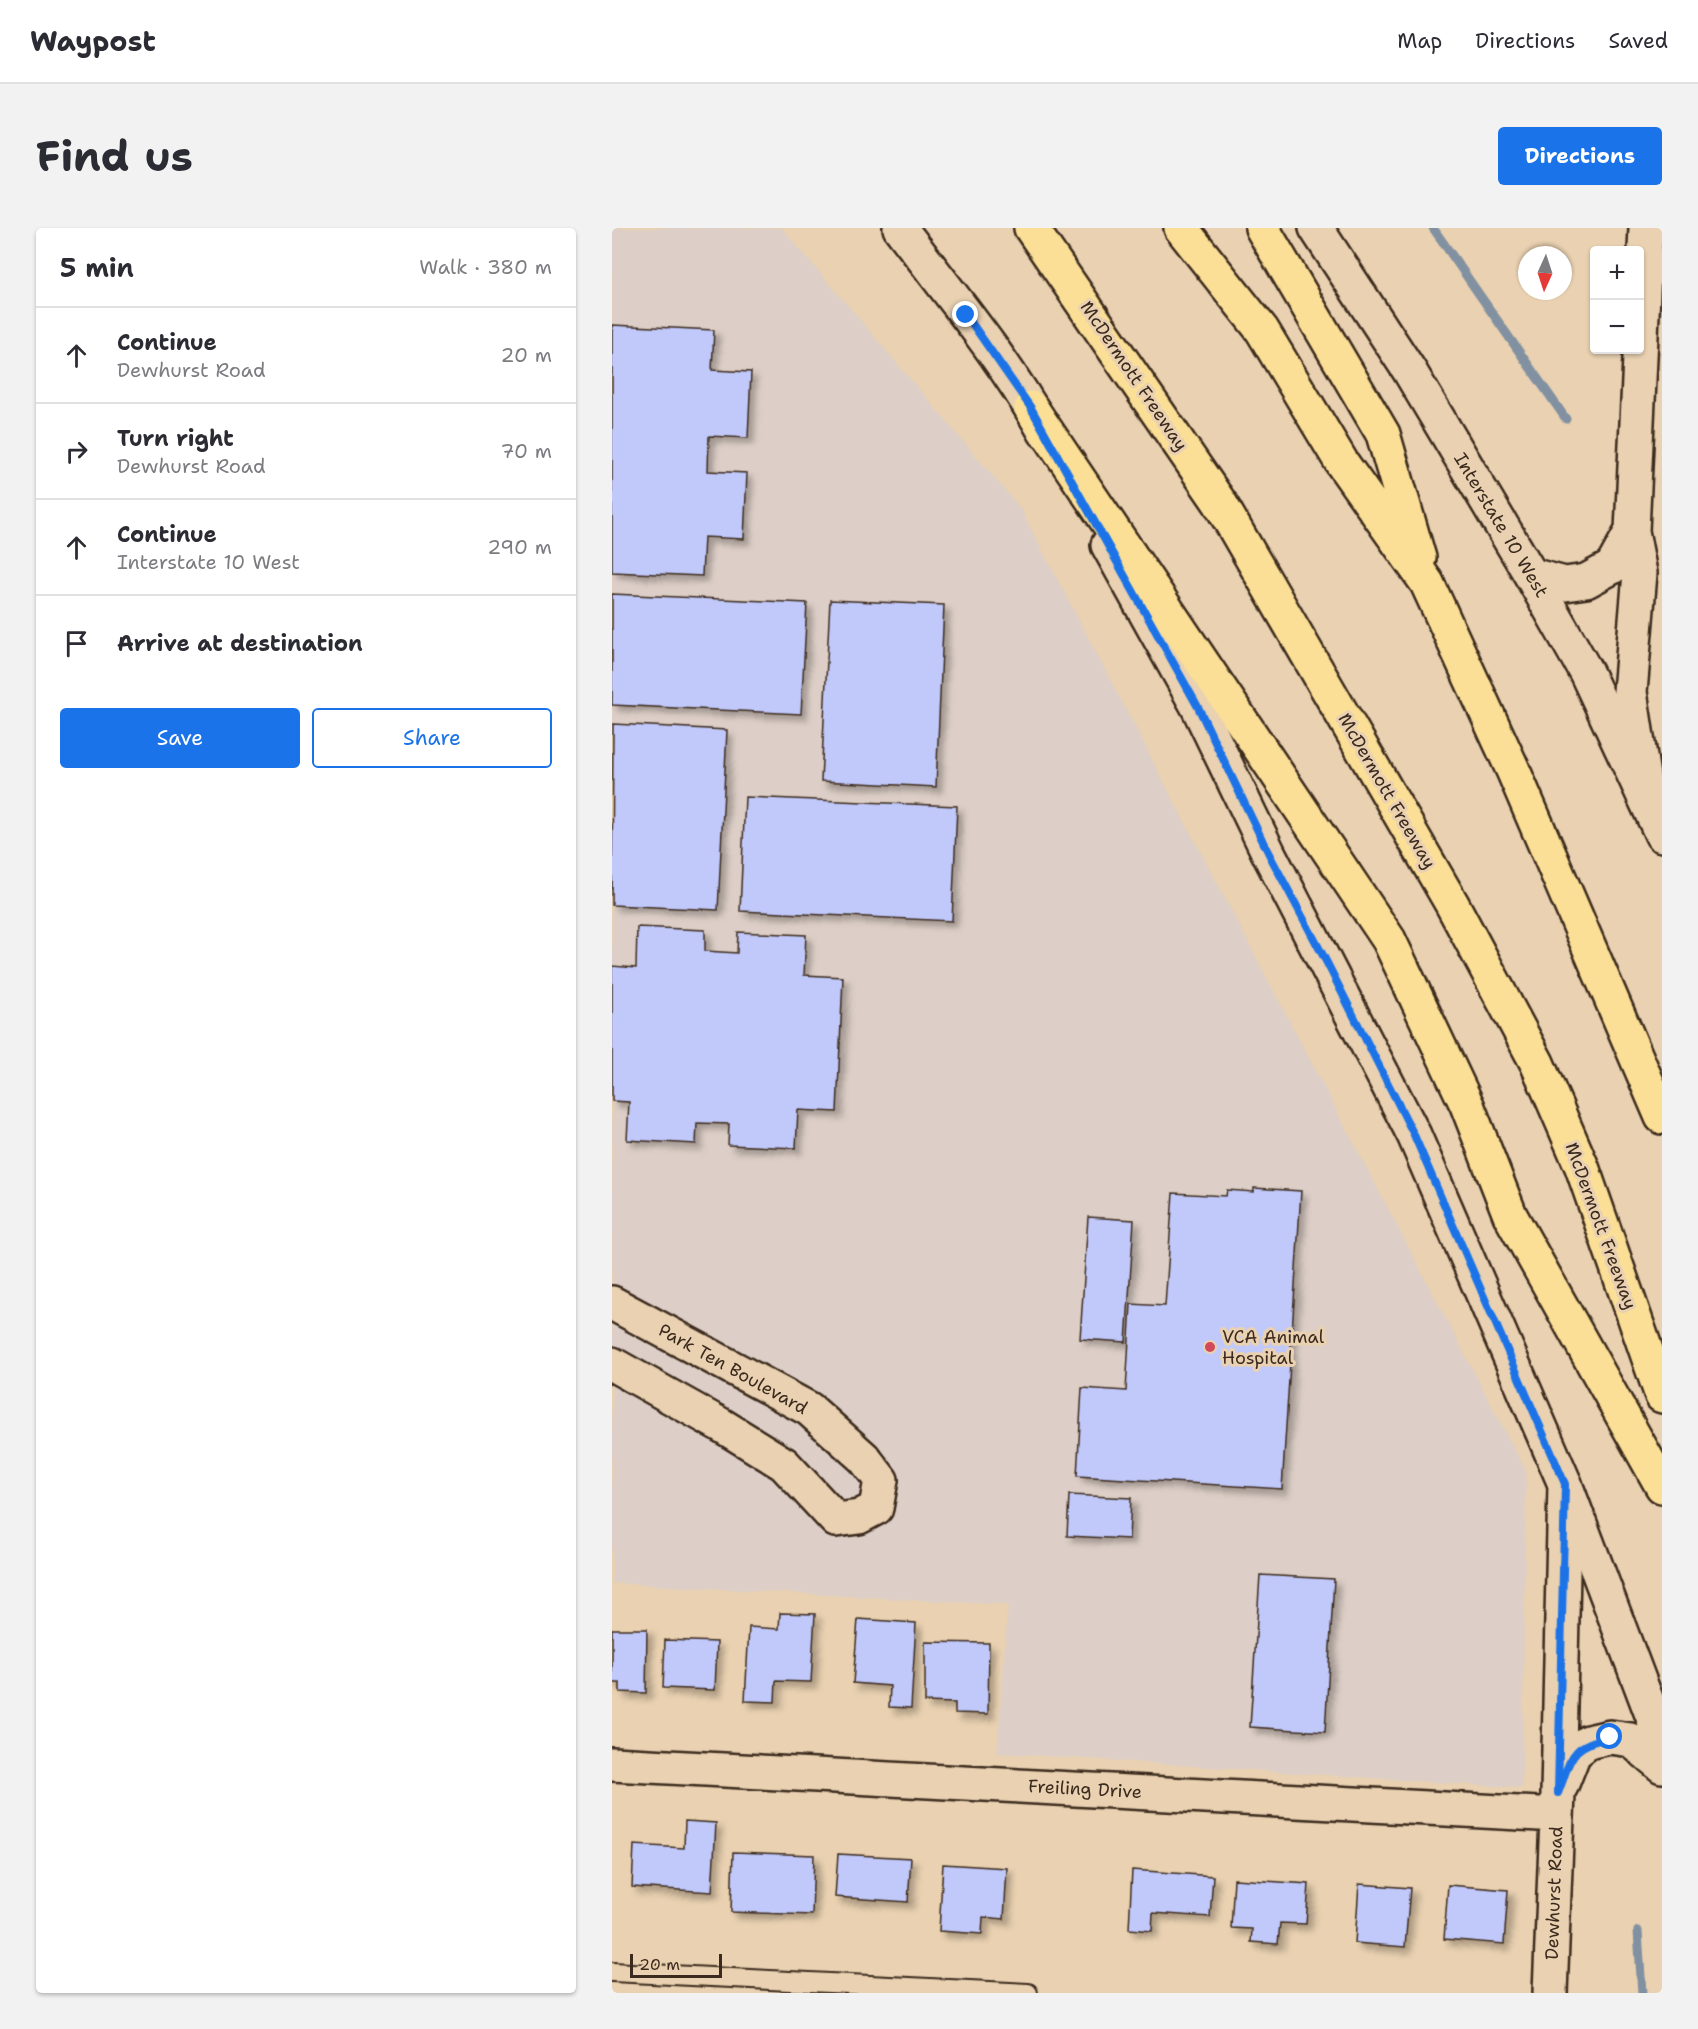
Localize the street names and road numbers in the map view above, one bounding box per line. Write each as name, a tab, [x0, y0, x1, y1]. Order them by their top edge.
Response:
street label: McDermott Freeway	[1075, 296, 1193, 456]
street label: Interstate 10 West	[1448, 448, 1554, 602]
street label: McDermott Freeway	[1333, 709, 1441, 873]
street label: McDermott Freeway	[1560, 1139, 1642, 1313]
street label: Park Ten Boulevard	[654, 1318, 812, 1420]
street label: Freiling Drive	[1027, 1774, 1143, 1804]
street label: Dewhurst Road	[1540, 1826, 1568, 1960]

